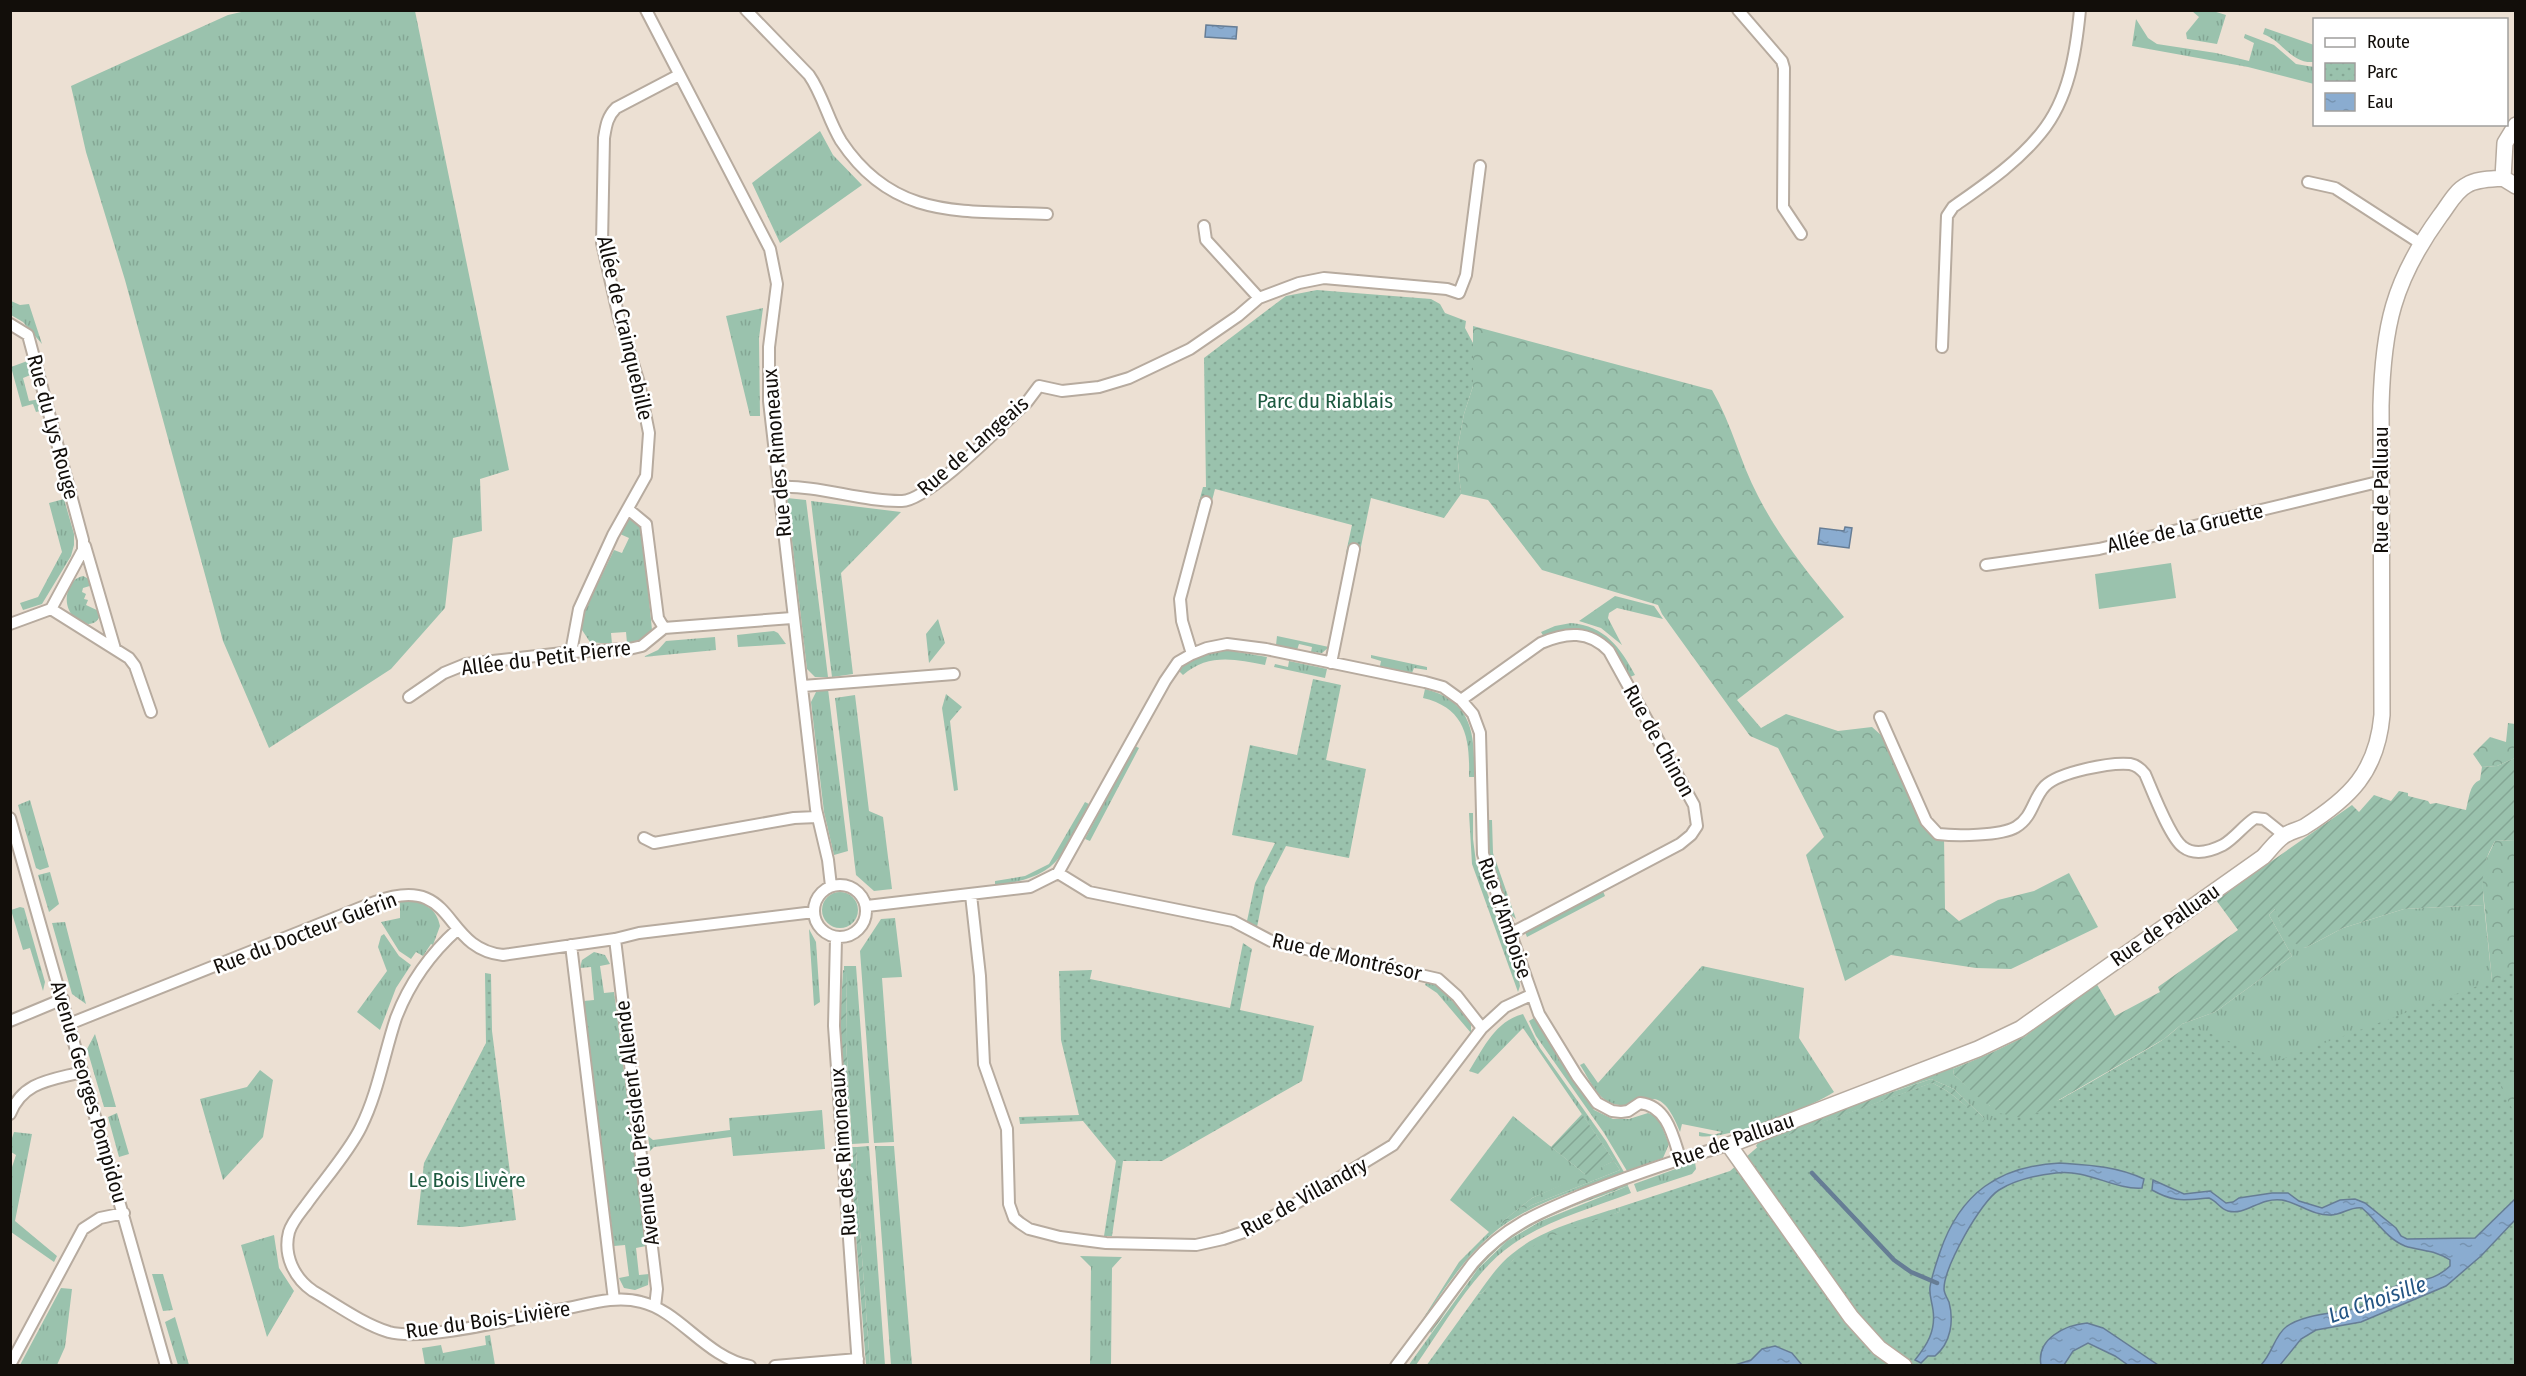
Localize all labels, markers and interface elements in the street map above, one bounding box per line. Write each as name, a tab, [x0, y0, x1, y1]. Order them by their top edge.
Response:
legend	[2313, 18, 2508, 126]
text: Route	[2367, 31, 2410, 53]
text: Parc	[2367, 61, 2398, 83]
text: Eau	[2367, 91, 2393, 113]
street label: Allée de Crainquebille	[591, 233, 659, 423]
street label: Rue du Lys Rouge	[21, 352, 85, 502]
street label: Rue des Rimoneaux	[757, 367, 797, 538]
park label: Parc du Riablais	[1257, 388, 1393, 414]
street label: Rue de Langeais	[912, 391, 1034, 501]
street label: Rue de Palluau	[2368, 426, 2394, 554]
street label: Allée de la Gruette	[2104, 497, 2266, 559]
street label: Allée du Petit Pierre	[460, 635, 632, 681]
street label: Rue de Chinon	[1617, 680, 1701, 802]
street label: Rue d'Amboise	[1472, 854, 1538, 982]
street label: Rue de Palluau	[2105, 878, 2225, 972]
street label: Rue du Docteur Guérin	[210, 886, 400, 980]
street label: Rue de Montrésor	[1270, 927, 1425, 987]
street label: Avenue Georges Pompidou	[45, 978, 133, 1206]
street label: Avenue du Président Allende	[609, 999, 665, 1247]
street label: Rue des Rimoneaux	[824, 1066, 862, 1237]
street label: Rue de Palluau	[1668, 1107, 1798, 1173]
street label: Rue de Villandry	[1236, 1151, 1372, 1242]
park label: Le Bois Livère	[408, 1167, 526, 1193]
water label: La Choisille	[2325, 1270, 2430, 1329]
street label: Rue du Bois-Livière	[404, 1296, 572, 1344]

